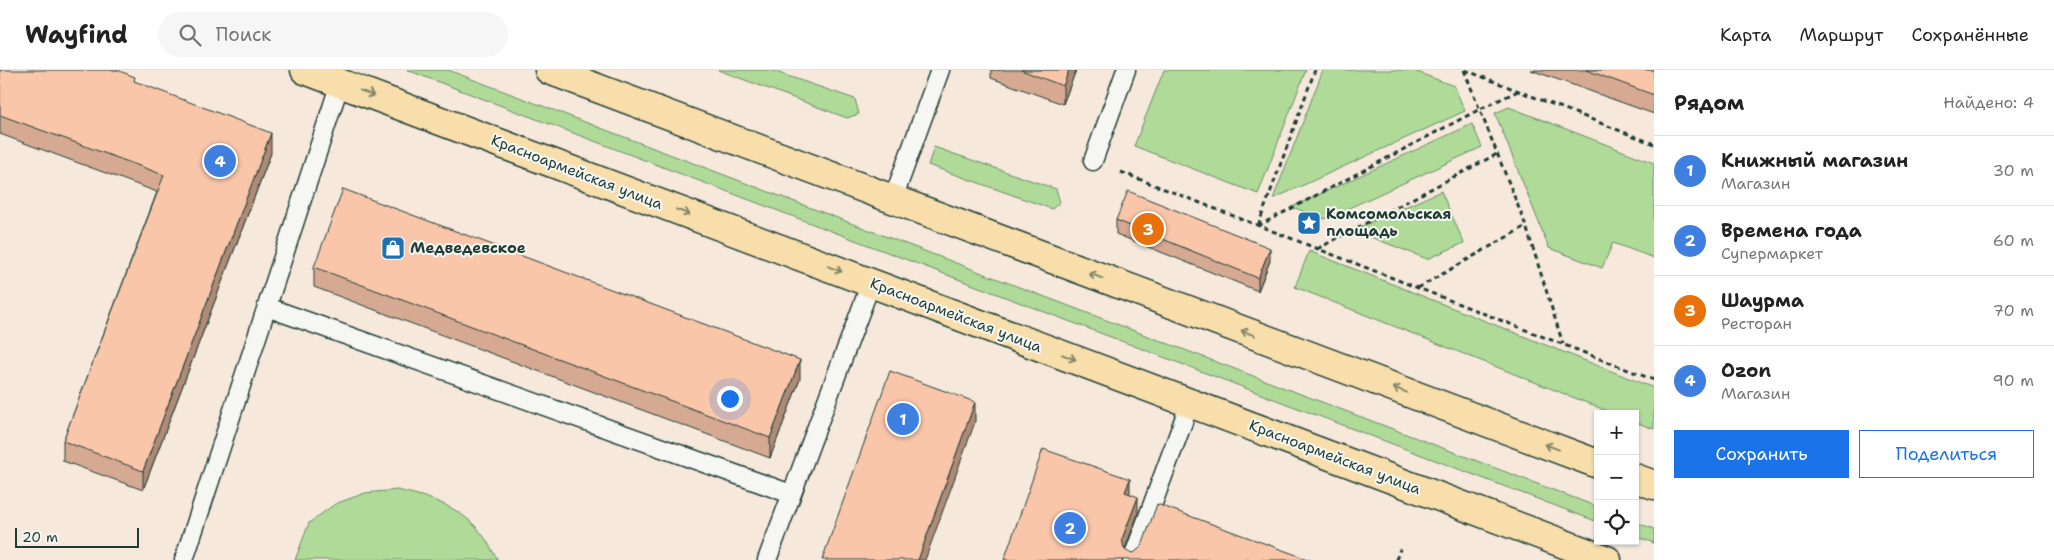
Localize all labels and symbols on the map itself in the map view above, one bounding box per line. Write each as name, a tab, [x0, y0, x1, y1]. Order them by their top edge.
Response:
one-way arrow	[359, 89, 374, 98]
street label: Красноармейская улица	[488, 130, 666, 214]
pin: 4	[204, 142, 236, 180]
place label: Комсомольская площадь	[1326, 204, 1452, 241]
one-way arrow	[675, 208, 690, 217]
pin: 3	[1132, 210, 1164, 248]
place icon: Комсомольская площадь	[1296, 210, 1322, 236]
shop icon: Медведевское	[380, 235, 406, 261]
place label: Медведевское	[410, 238, 526, 258]
one-way arrow	[827, 265, 842, 274]
one-way arrow	[1089, 270, 1104, 280]
street label: Красноармейская улица	[867, 273, 1045, 357]
one-way arrow	[1241, 328, 1256, 337]
one-way arrow	[1061, 353, 1076, 362]
one-way arrow	[1393, 385, 1408, 394]
your location	[717, 386, 743, 412]
pin: 1	[887, 400, 919, 438]
street label: Красноармейская улица	[1246, 415, 1424, 499]
one-way arrow	[1545, 442, 1560, 451]
pin: 2	[1054, 509, 1086, 547]
scale bar	[15, 525, 139, 548]

